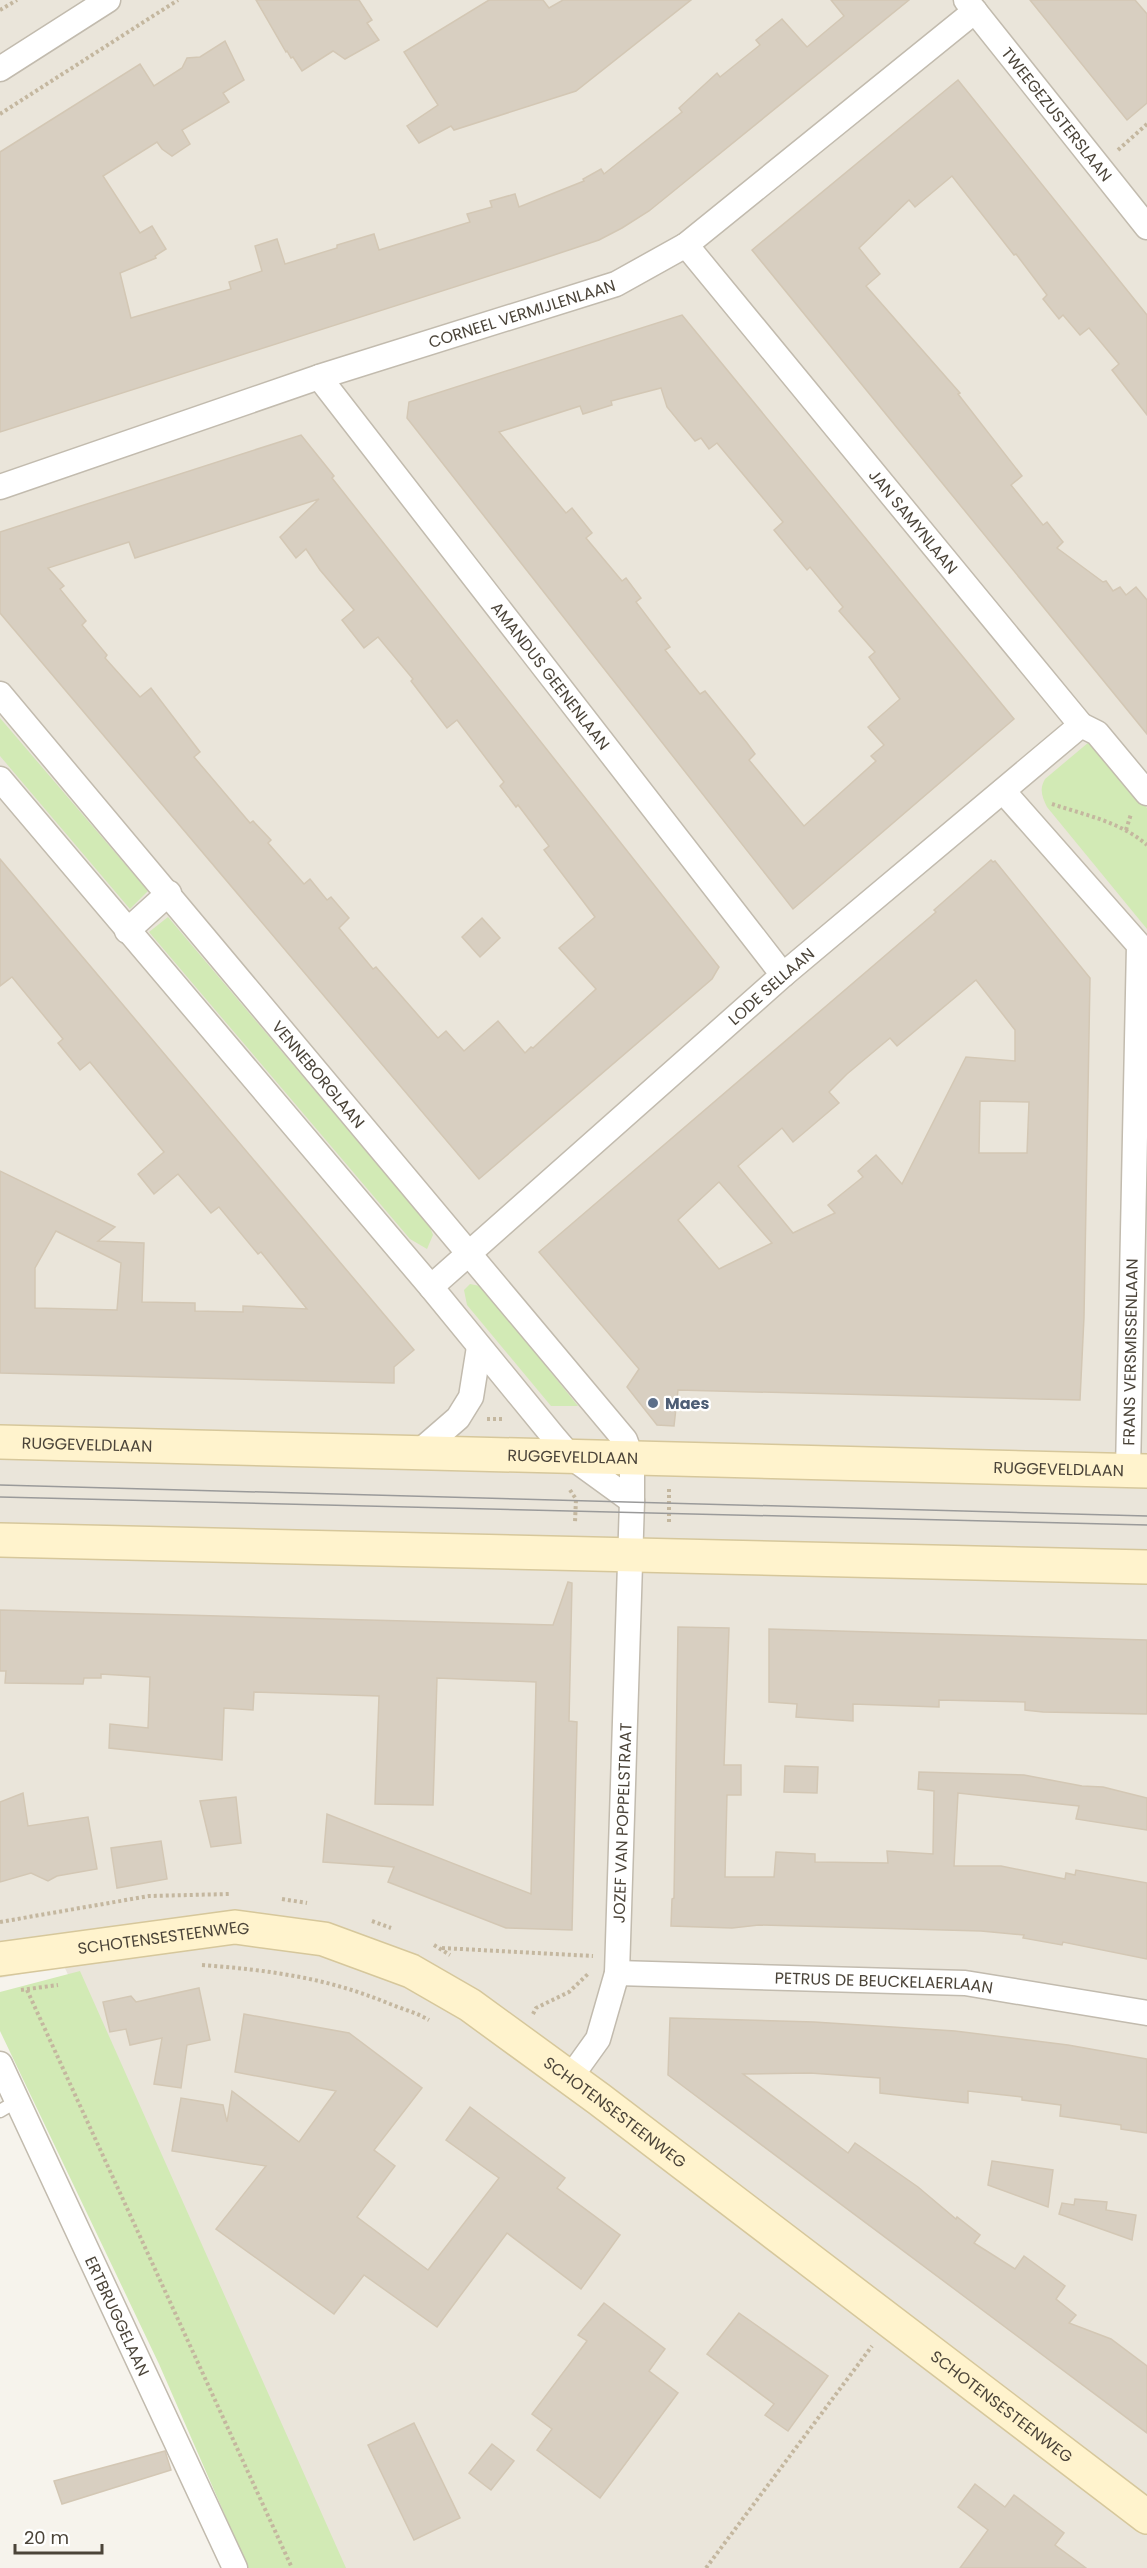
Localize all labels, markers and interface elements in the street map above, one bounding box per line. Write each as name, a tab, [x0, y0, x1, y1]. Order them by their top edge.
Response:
street label: TWEEGEZUSTERSLAAN	[996, 42, 1117, 187]
street label: CORNEEL VERMIJLENLAAN	[426, 274, 618, 354]
street label: JAN SAMYNLAAN	[863, 465, 963, 579]
street label: AMANDUS GEENENLAAN	[486, 597, 615, 755]
street label: LODE SELLAAN	[723, 943, 819, 1031]
street label: VENNEBORGLAAN	[266, 1016, 370, 1133]
street label: FRANS VERSMISSENLAAN	[1117, 1258, 1144, 1446]
place label: Maes	[665, 1392, 709, 1415]
marker: Maes	[646, 1396, 660, 1410]
street label: RUGGEVELDLAAN	[21, 1432, 153, 1458]
street label: RUGGEVELDLAAN	[507, 1444, 638, 1470]
street label: RUGGEVELDLAAN	[993, 1456, 1124, 1482]
street label: JOZEF VAN POPPELSTRAAT	[608, 1722, 638, 1924]
street label: SCHOTENSESTEENWEG	[76, 1916, 251, 1960]
street label: PETRUS DE BEUCKELAERLAAN	[774, 1967, 995, 1999]
street label: SCHOTENSESTEENWEG	[539, 2051, 691, 2174]
street label: ERTBRUGGELAAN	[79, 2252, 155, 2380]
street label: SCHOTENSESTEENWEG	[926, 2345, 1077, 2468]
scale bar	[15, 2517, 102, 2555]
text: 20 m	[24, 2525, 69, 2550]

